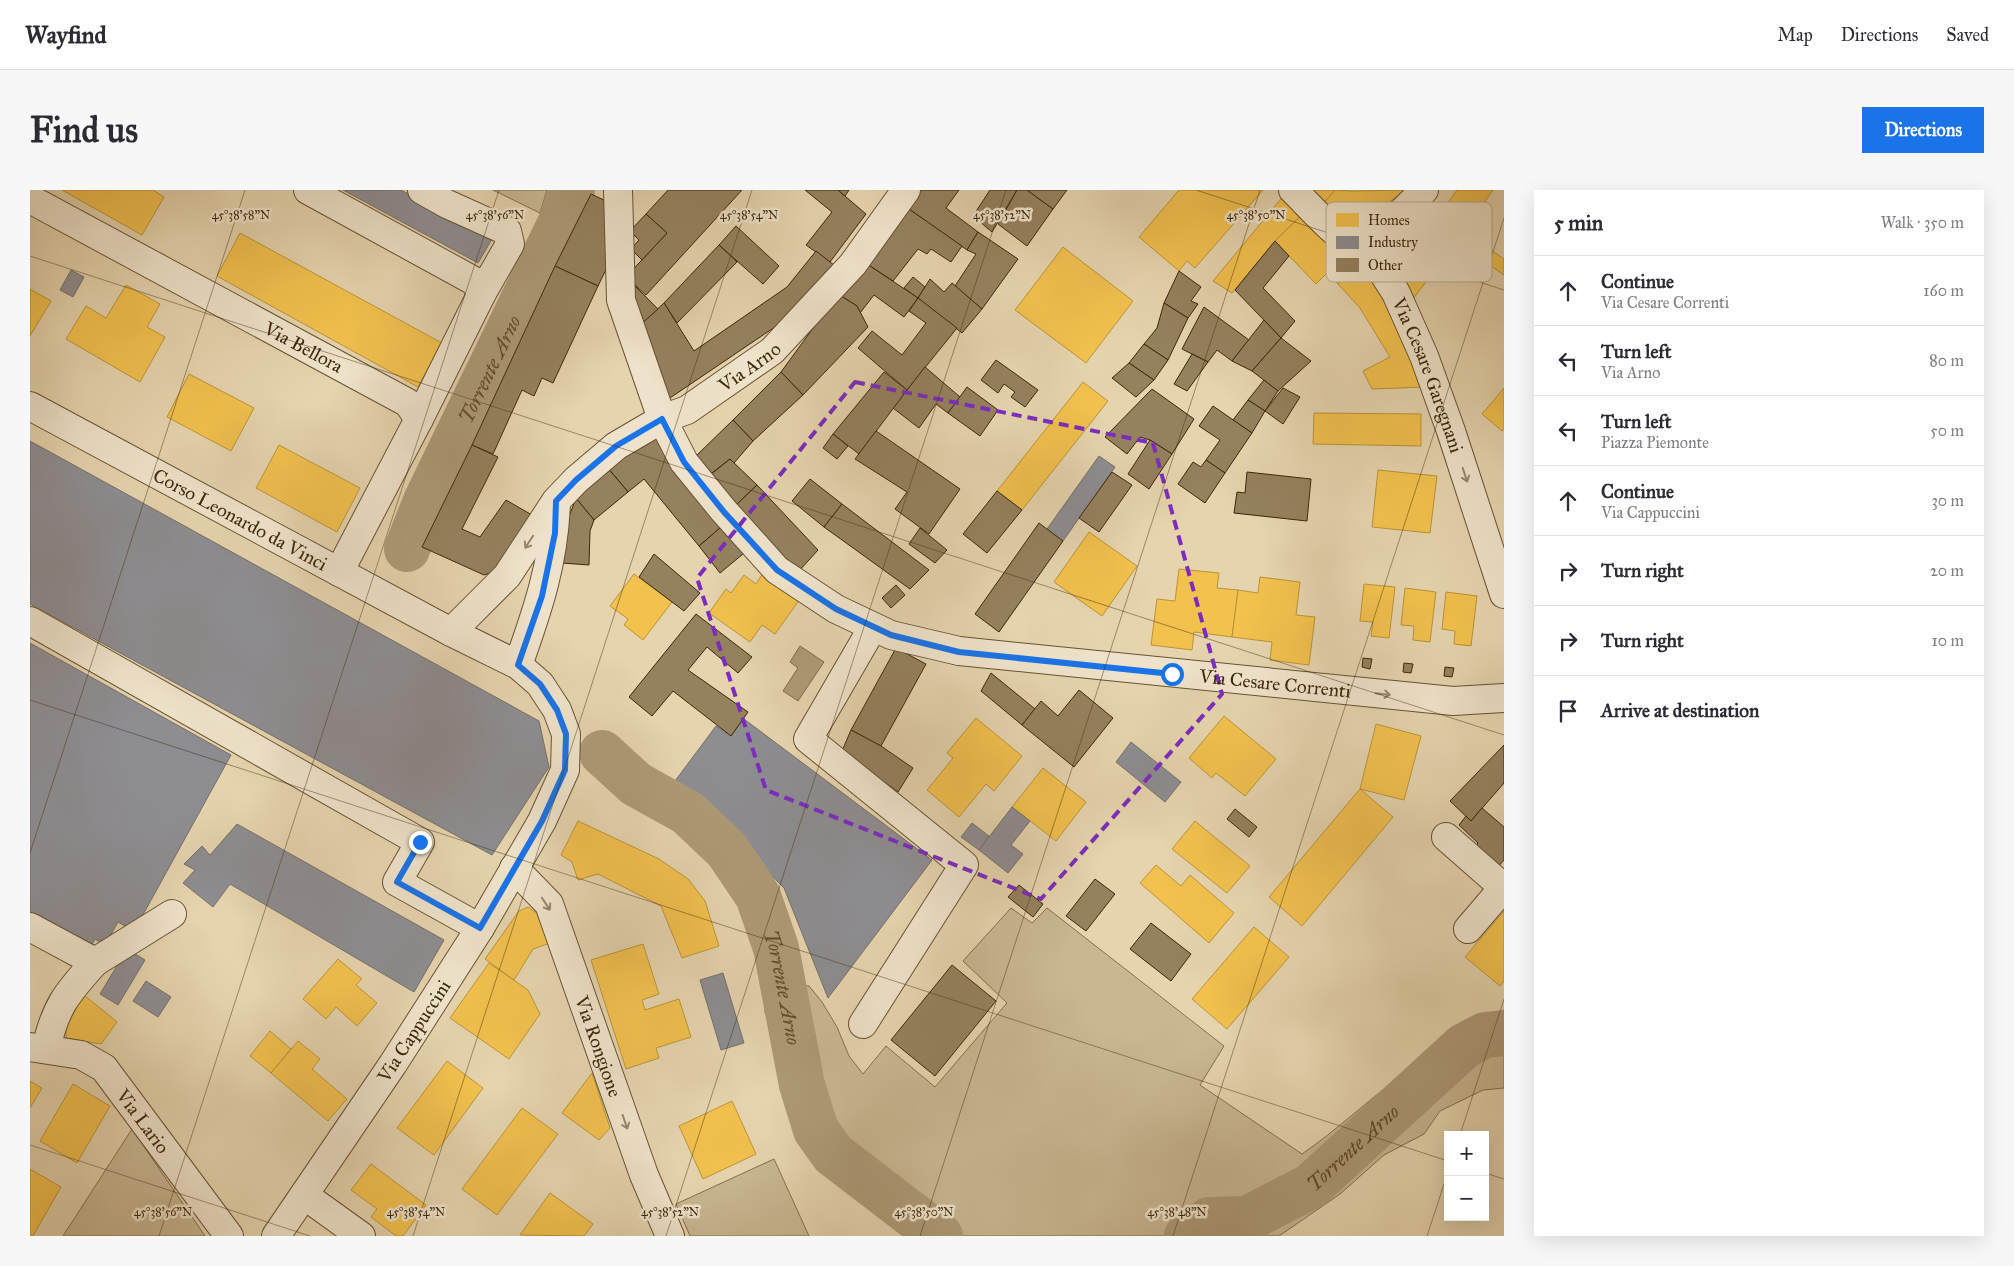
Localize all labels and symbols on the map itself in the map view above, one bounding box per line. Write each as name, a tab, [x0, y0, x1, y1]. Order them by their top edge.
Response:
legend	[1326, 202, 1492, 282]
text: 45°38'58"N	[212, 208, 270, 222]
text: 45°38'56"N	[466, 208, 524, 222]
text: 45°38'54"N	[720, 208, 778, 222]
text: 45°38'52"N	[973, 208, 1031, 222]
text: 45°38'50"N	[1226, 208, 1286, 222]
text: Homes	[1368, 212, 1410, 229]
text: Industry	[1368, 234, 1418, 251]
text: Other	[1368, 257, 1403, 274]
street label: Via Cesare Garegnani	[1387, 293, 1469, 456]
water label: Torrente Arno	[454, 311, 526, 427]
street label: Via Bellora	[259, 316, 348, 378]
street label: Via Arno	[713, 337, 786, 397]
street label: Corso Leonardo da Vinci	[149, 463, 332, 575]
one-way arrow	[1461, 467, 1471, 483]
one-way arrow	[524, 534, 534, 548]
route start	[1161, 663, 1184, 686]
street label: Via Cesare Correnti	[1197, 664, 1352, 702]
one-way arrow	[1375, 689, 1391, 699]
route end	[409, 831, 432, 854]
one-way arrow	[541, 897, 552, 911]
water label: Torrente Arno	[759, 927, 806, 1047]
street label: Via Cappuccini	[372, 975, 456, 1087]
street label: Via Rongione	[570, 992, 627, 1100]
street label: Via Lario	[111, 1083, 175, 1158]
water label: Torrente Arno	[1302, 1099, 1404, 1196]
one-way arrow	[621, 1114, 630, 1129]
text: 45°38'56"N	[134, 1205, 192, 1219]
text: 45°38'54"N	[387, 1205, 445, 1219]
text: 45°38'52"N	[641, 1205, 699, 1219]
text: 45°38'50"N	[894, 1205, 954, 1219]
text: 45°38'48"N	[1147, 1205, 1207, 1219]

